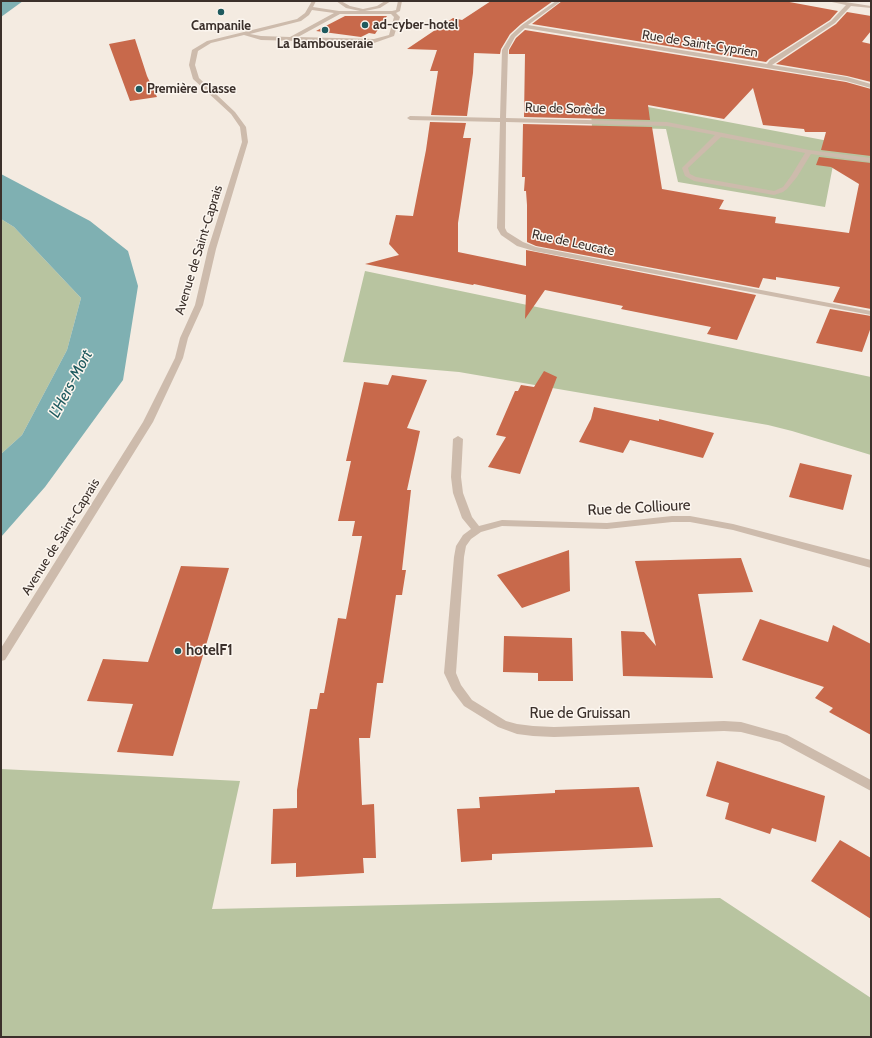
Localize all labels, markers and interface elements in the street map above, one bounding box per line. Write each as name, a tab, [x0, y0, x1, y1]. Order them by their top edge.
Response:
marker: Campanile	[216, 7, 226, 17]
place label: ad-cyber-hotel	[373, 17, 458, 33]
place label: Campanile	[191, 18, 251, 34]
marker: ad-cyber-hotel	[360, 20, 370, 30]
marker: La Bambouseraie	[320, 25, 330, 35]
street label: Rue de Saint-Cyprien	[641, 27, 759, 61]
place label: La Bambouseraie	[277, 36, 373, 52]
place label: Première Classe	[147, 81, 236, 97]
marker: Première Classe	[134, 84, 144, 94]
street label: Rue de Sorède	[525, 100, 605, 118]
street label: Avenue de Saint-Caprais	[172, 183, 226, 317]
street label: Rue de Leucate	[530, 227, 616, 259]
water label: L'Hers-Mort	[45, 347, 97, 421]
street label: Avenue de Saint-Caprais	[19, 476, 103, 598]
street label: Rue de Collioure	[587, 496, 691, 520]
place label: hotelF1	[186, 642, 233, 660]
marker: hotelF1	[173, 646, 183, 656]
street label: Rue de Gruissan	[530, 705, 630, 723]

